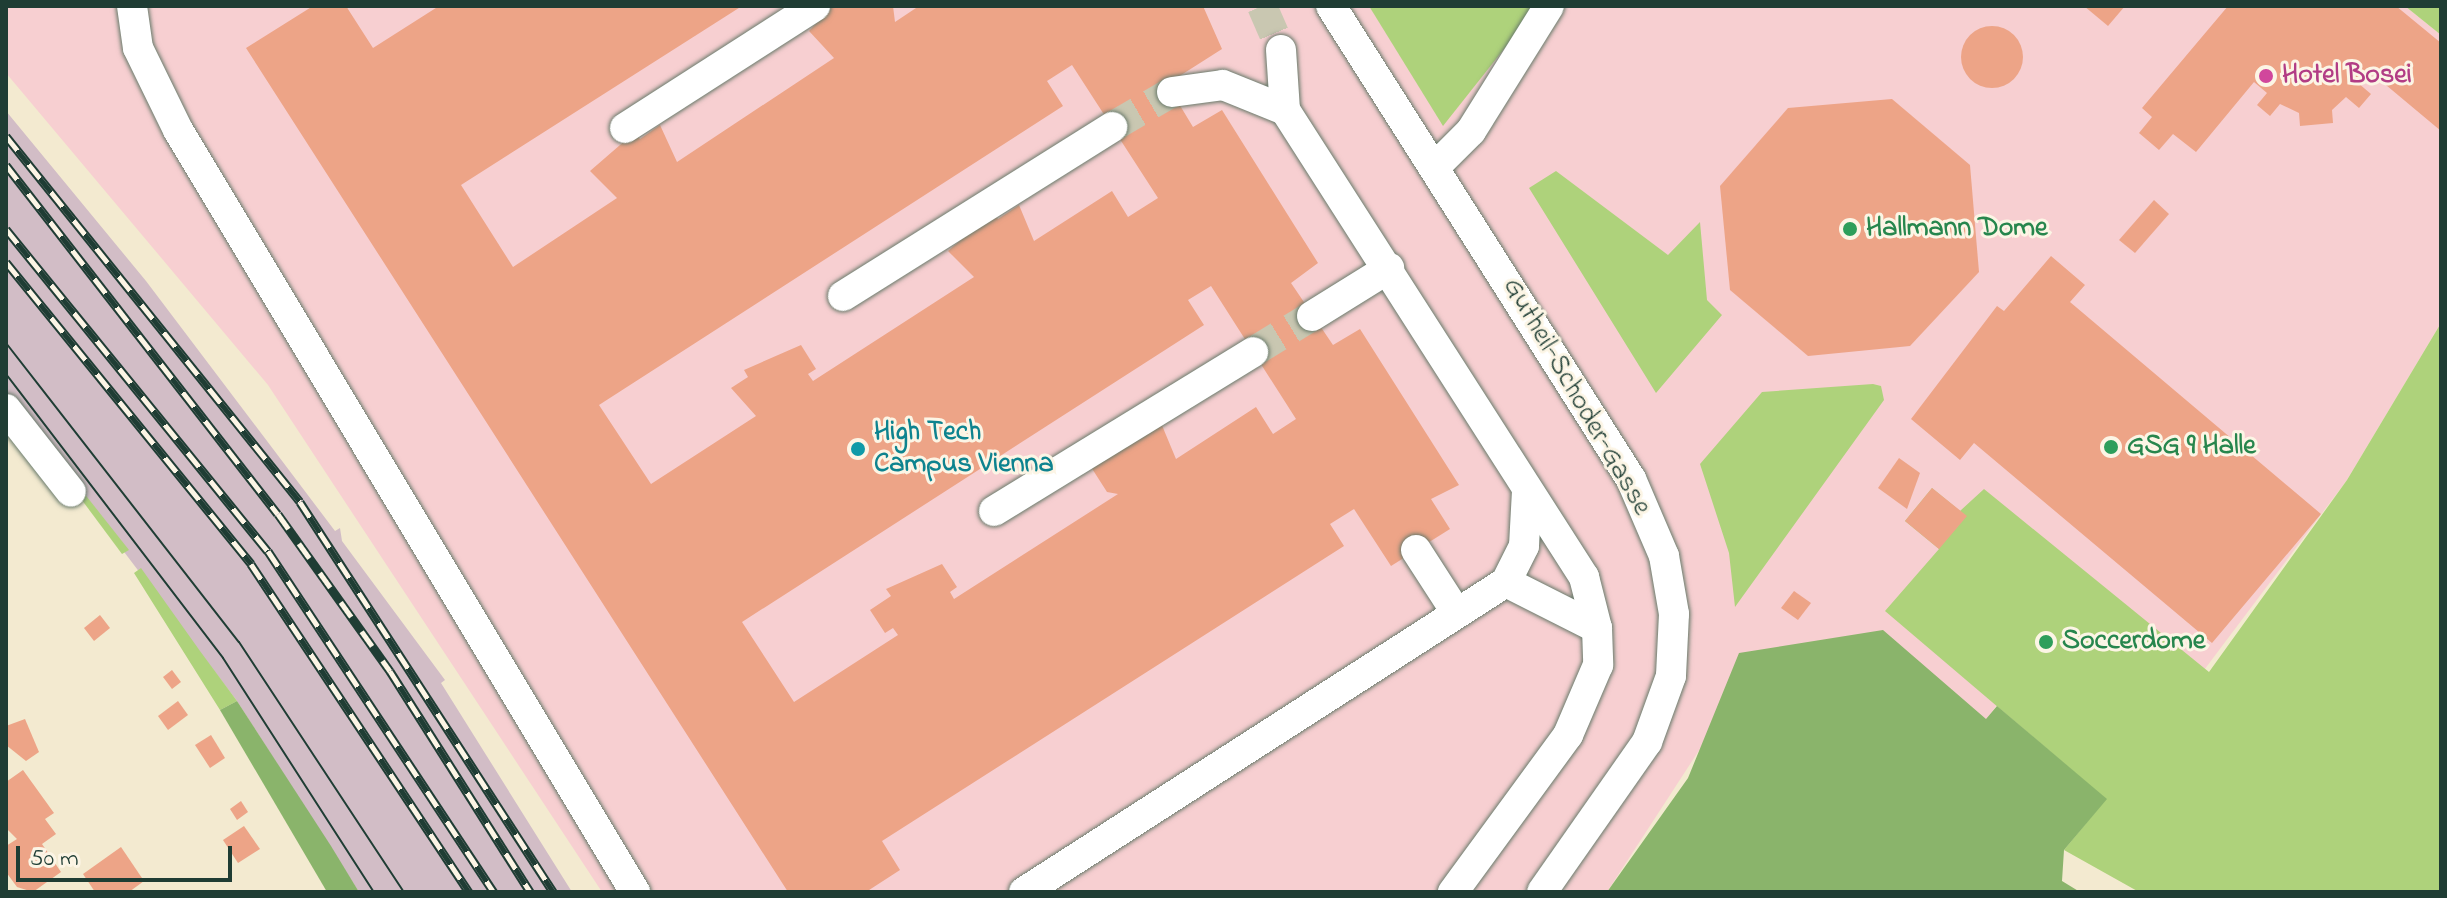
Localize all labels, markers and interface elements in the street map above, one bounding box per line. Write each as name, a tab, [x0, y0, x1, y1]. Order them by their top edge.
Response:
place label: Hotel Bosei	[2282, 59, 2412, 93]
marker: Hotel Bosei	[2257, 67, 2275, 85]
place label: Hallmann Dome	[1866, 212, 2048, 246]
marker: Hallmann Dome	[1841, 220, 1859, 238]
street label: Gutheil-Schoder-Gasse	[1494, 272, 1658, 522]
place label: High Tech Campus Vienna	[874, 416, 1054, 482]
place label: GSG 9 Halle	[2127, 430, 2256, 464]
marker: GSG 9 Halle	[2102, 438, 2120, 456]
marker: High Tech Campus Vienna	[849, 440, 867, 458]
place label: Soccerdome	[2062, 625, 2205, 659]
marker: Soccerdome	[2037, 633, 2055, 651]
scale bar	[20, 830, 236, 880]
text: 50 m	[30, 842, 79, 877]

